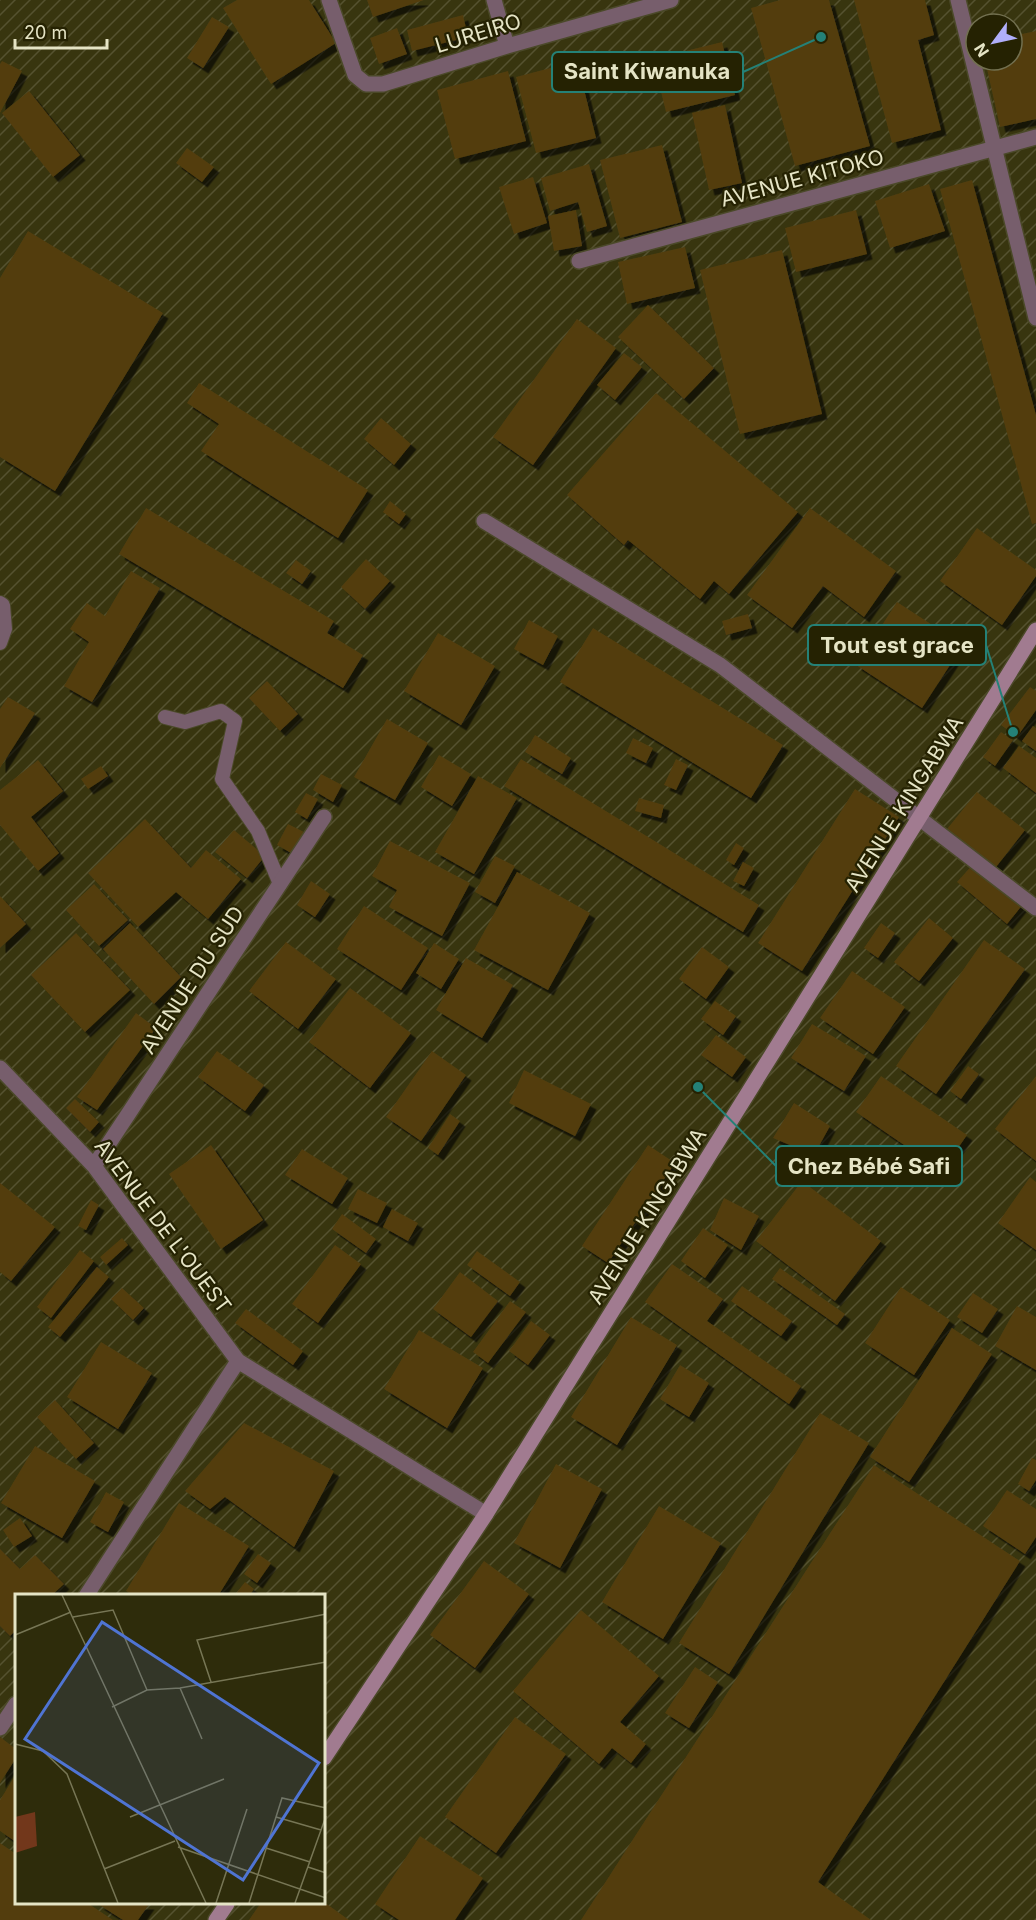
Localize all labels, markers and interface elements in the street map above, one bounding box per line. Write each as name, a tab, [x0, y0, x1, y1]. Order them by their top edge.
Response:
street label: LUREIRO	[432, 8, 524, 58]
scale bar	[15, 12, 106, 50]
north arrow	[964, 12, 1024, 72]
text: 20 m	[24, 22, 67, 43]
text: N	[970, 40, 993, 61]
callout: Saint Kiwanuka	[552, 52, 743, 92]
text: Saint Kiwanuka	[564, 58, 730, 84]
street label: AVENUE KITOKO	[717, 144, 887, 212]
callout: Tout est grace	[808, 625, 986, 665]
text: Tout est grace	[820, 632, 974, 658]
street label: AVENUE KINGABWA	[840, 711, 968, 897]
street label: AVENUE DU SUD	[135, 901, 249, 1059]
street label: AVENUE KINGABWA	[583, 1123, 711, 1309]
street label: AVENUE DE L'OUEST	[89, 1134, 237, 1318]
callout: Chez Bébé Safi	[776, 1146, 962, 1186]
text: Chez Bébé Safi	[788, 1153, 950, 1179]
inset map	[15, 1594, 326, 1905]

